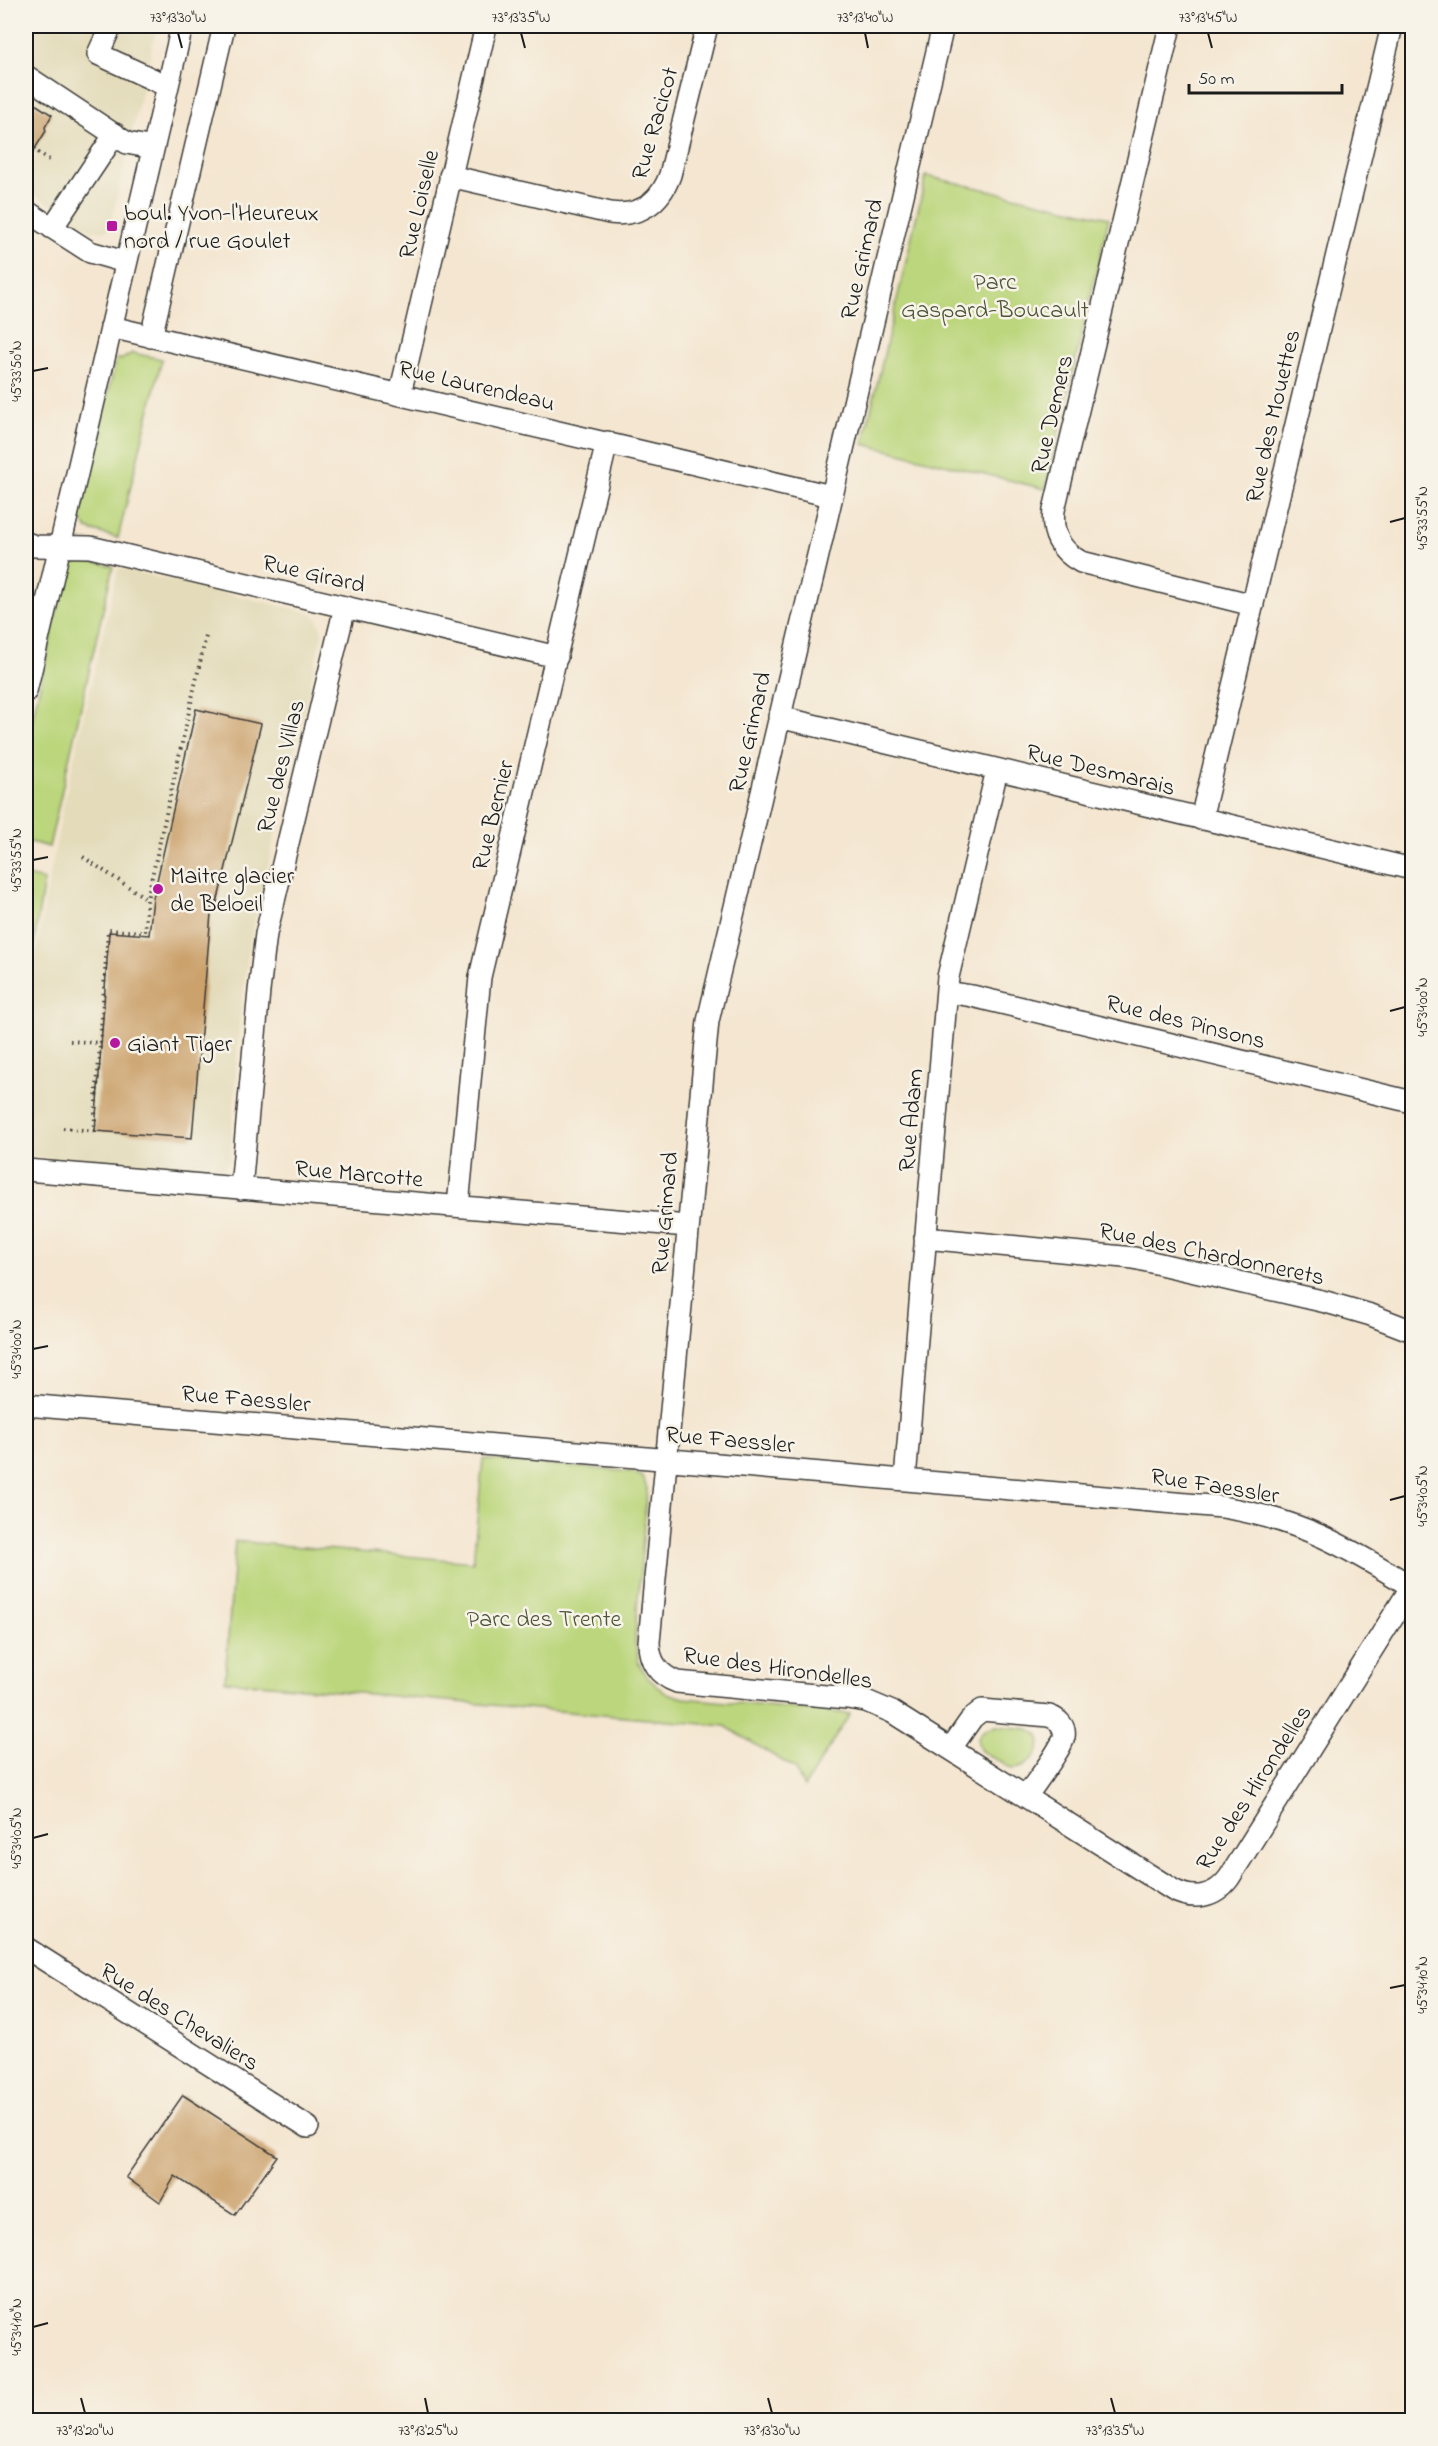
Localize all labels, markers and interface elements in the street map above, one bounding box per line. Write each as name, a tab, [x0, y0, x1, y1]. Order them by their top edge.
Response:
text: 73°13'30"W	[150, 7, 206, 29]
text: 73°13'35"W	[492, 7, 550, 29]
text: 73°13'40"W	[837, 7, 893, 29]
text: 73°13'45"W	[1179, 7, 1237, 29]
scale bar	[1189, 57, 1342, 95]
street label: Rue Racicot	[624, 63, 689, 184]
text: 50 m	[1198, 67, 1235, 93]
street label: Rue Loiselle	[391, 146, 450, 263]
street label: Rue Grimard	[833, 195, 894, 323]
place label: boul. Yvon-l'Heureux nord / rue Goulet	[124, 197, 319, 260]
marker: boul. Yvon-l'Heureux nord / rue Goulet	[105, 219, 119, 233]
park label: Parc Gaspard-Boucault	[901, 266, 1089, 329]
street label: Rue des Mouettes	[1238, 327, 1311, 507]
text: 45°33'50"N	[6, 340, 28, 402]
street label: Rue Laurendeau	[395, 352, 558, 422]
street label: Rue Demers	[1023, 352, 1084, 477]
text: 45°33'55"N	[1412, 486, 1434, 550]
street label: Rue Girard	[259, 547, 369, 604]
street label: Rue Grimard	[721, 668, 782, 796]
street label: Rue des Villas	[249, 696, 316, 837]
street label: Rue Desmarais	[1022, 736, 1179, 807]
street label: Rue Bernier	[464, 756, 525, 874]
text: 45°33'55"N	[6, 828, 28, 892]
place label: Maitre glacier de Beloeil	[170, 860, 295, 923]
marker: Maitre glacier de Beloeil	[151, 882, 165, 896]
text: 45°34'00"N	[1412, 977, 1434, 1037]
street label: Rue des Pinsons	[1102, 987, 1269, 1060]
place label: Giant Tiger	[127, 1028, 233, 1063]
marker: Giant Tiger	[108, 1036, 122, 1050]
street label: Rue Adam	[891, 1067, 934, 1173]
street label: Rue Grimard	[644, 1150, 689, 1276]
street label: Rue Marcotte	[293, 1152, 425, 1199]
street label: Rue des Chardonnerets	[1095, 1214, 1328, 1296]
text: 45°34'00"N	[6, 1319, 28, 1379]
street label: Rue Faessler	[180, 1377, 312, 1424]
street label: Rue Faessler	[664, 1418, 796, 1465]
street label: Rue Faessler	[1148, 1460, 1282, 1515]
text: 45°34'05"N	[1412, 1465, 1434, 1527]
park label: Parc des Trente	[467, 1603, 622, 1638]
street label: Rue des Hirondelles	[680, 1639, 875, 1700]
street label: Rue des Hirondelles	[1188, 1699, 1322, 1878]
text: 45°34'05"N	[6, 1807, 28, 1869]
street label: Rue des Chevaliers	[92, 1955, 265, 2081]
text: 45°34'10"N	[1412, 1956, 1434, 2014]
text: 45°34'10"N	[6, 2298, 28, 2356]
text: 73°13'20"W	[56, 2420, 114, 2442]
text: 73°13'25"W	[398, 2420, 458, 2442]
text: 73°13'30"W	[744, 2420, 800, 2442]
text: 73°13'35"W	[1086, 2420, 1144, 2442]

